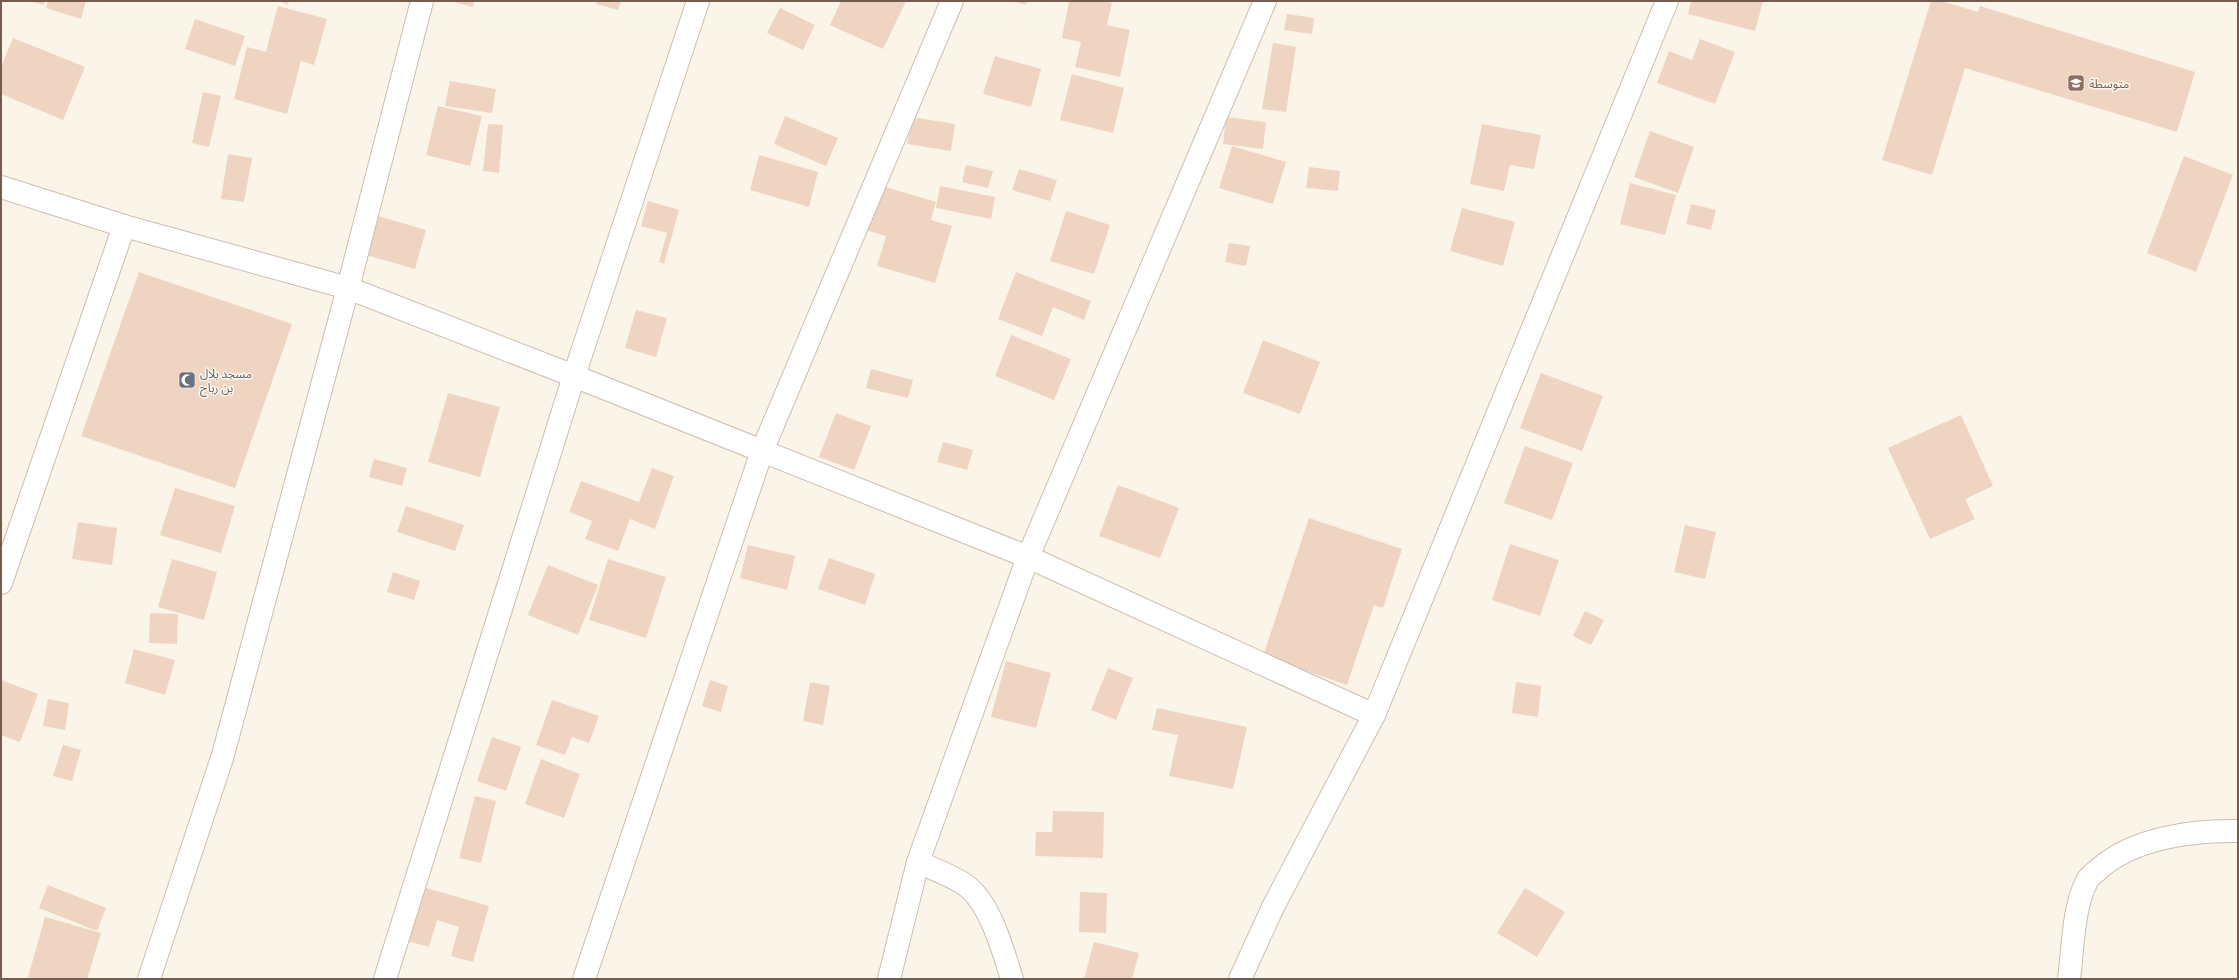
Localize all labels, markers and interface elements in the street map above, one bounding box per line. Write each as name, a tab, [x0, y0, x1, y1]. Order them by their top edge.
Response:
school or university icon: متوسطة	[2066, 73, 2086, 93]
place label: متوسطة	[2089, 76, 2129, 91]
place label: مسجد بلال بن رباح	[200, 366, 252, 397]
mosque icon: مسجد بلال بن رباح	[177, 370, 197, 390]

